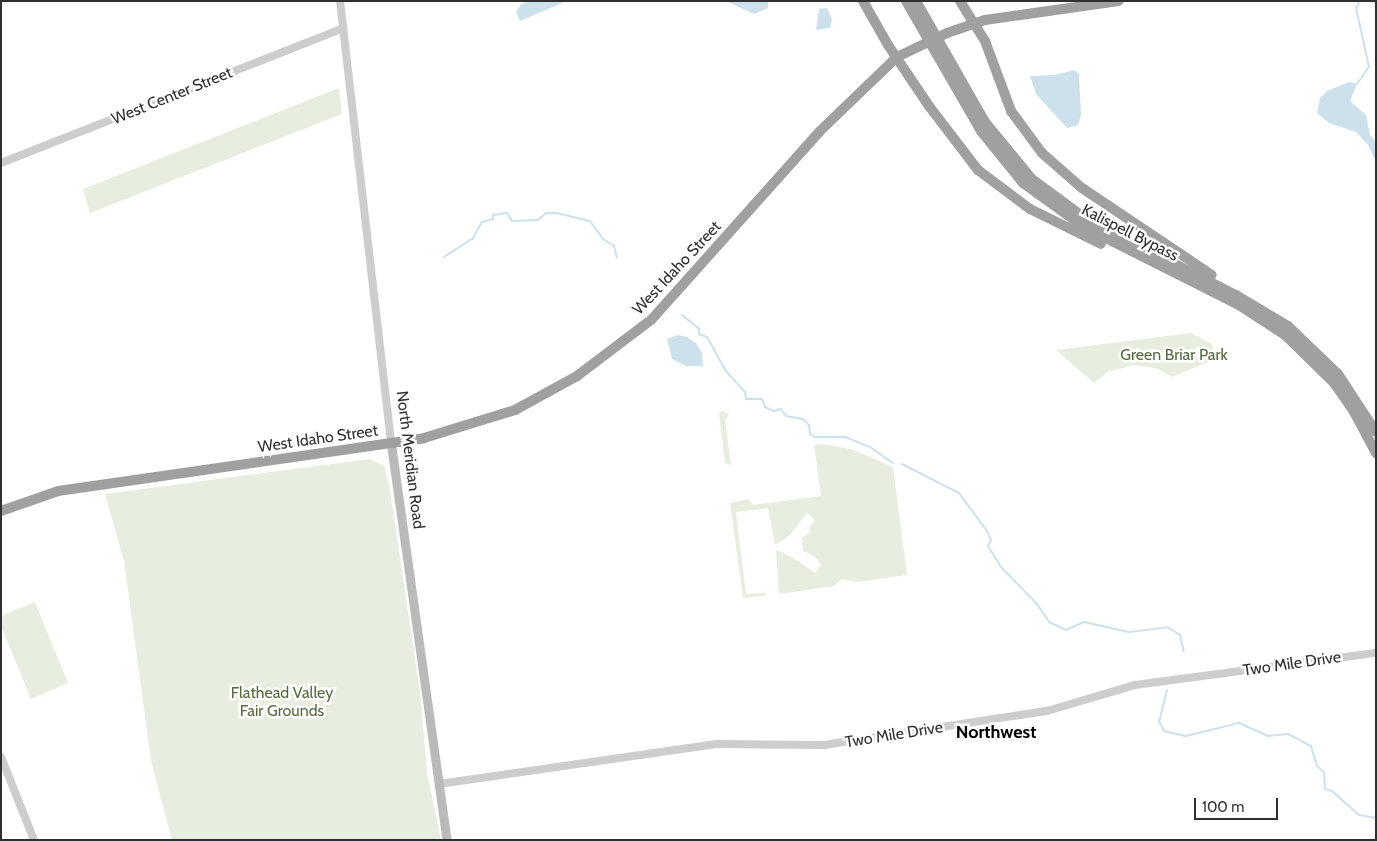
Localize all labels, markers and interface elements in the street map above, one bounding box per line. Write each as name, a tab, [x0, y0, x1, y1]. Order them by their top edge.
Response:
street label: West Center Street	[109, 63, 235, 129]
street label: Kalispell Bypass	[1078, 200, 1182, 266]
street label: West Idaho Street	[629, 217, 725, 319]
park label: Green Briar Park	[1120, 345, 1228, 365]
street label: North Meridian Road	[392, 390, 428, 530]
street label: West Idaho Street	[257, 421, 379, 457]
street label: Two Mile Drive	[1242, 648, 1342, 680]
park label: Flathead Valley Fair Grounds	[231, 683, 333, 721]
street label: Two Mile Drive	[844, 718, 944, 752]
district label: Northwest	[956, 721, 1036, 743]
scale bar	[1197, 788, 1281, 820]
text: 100 m	[1202, 798, 1244, 816]

